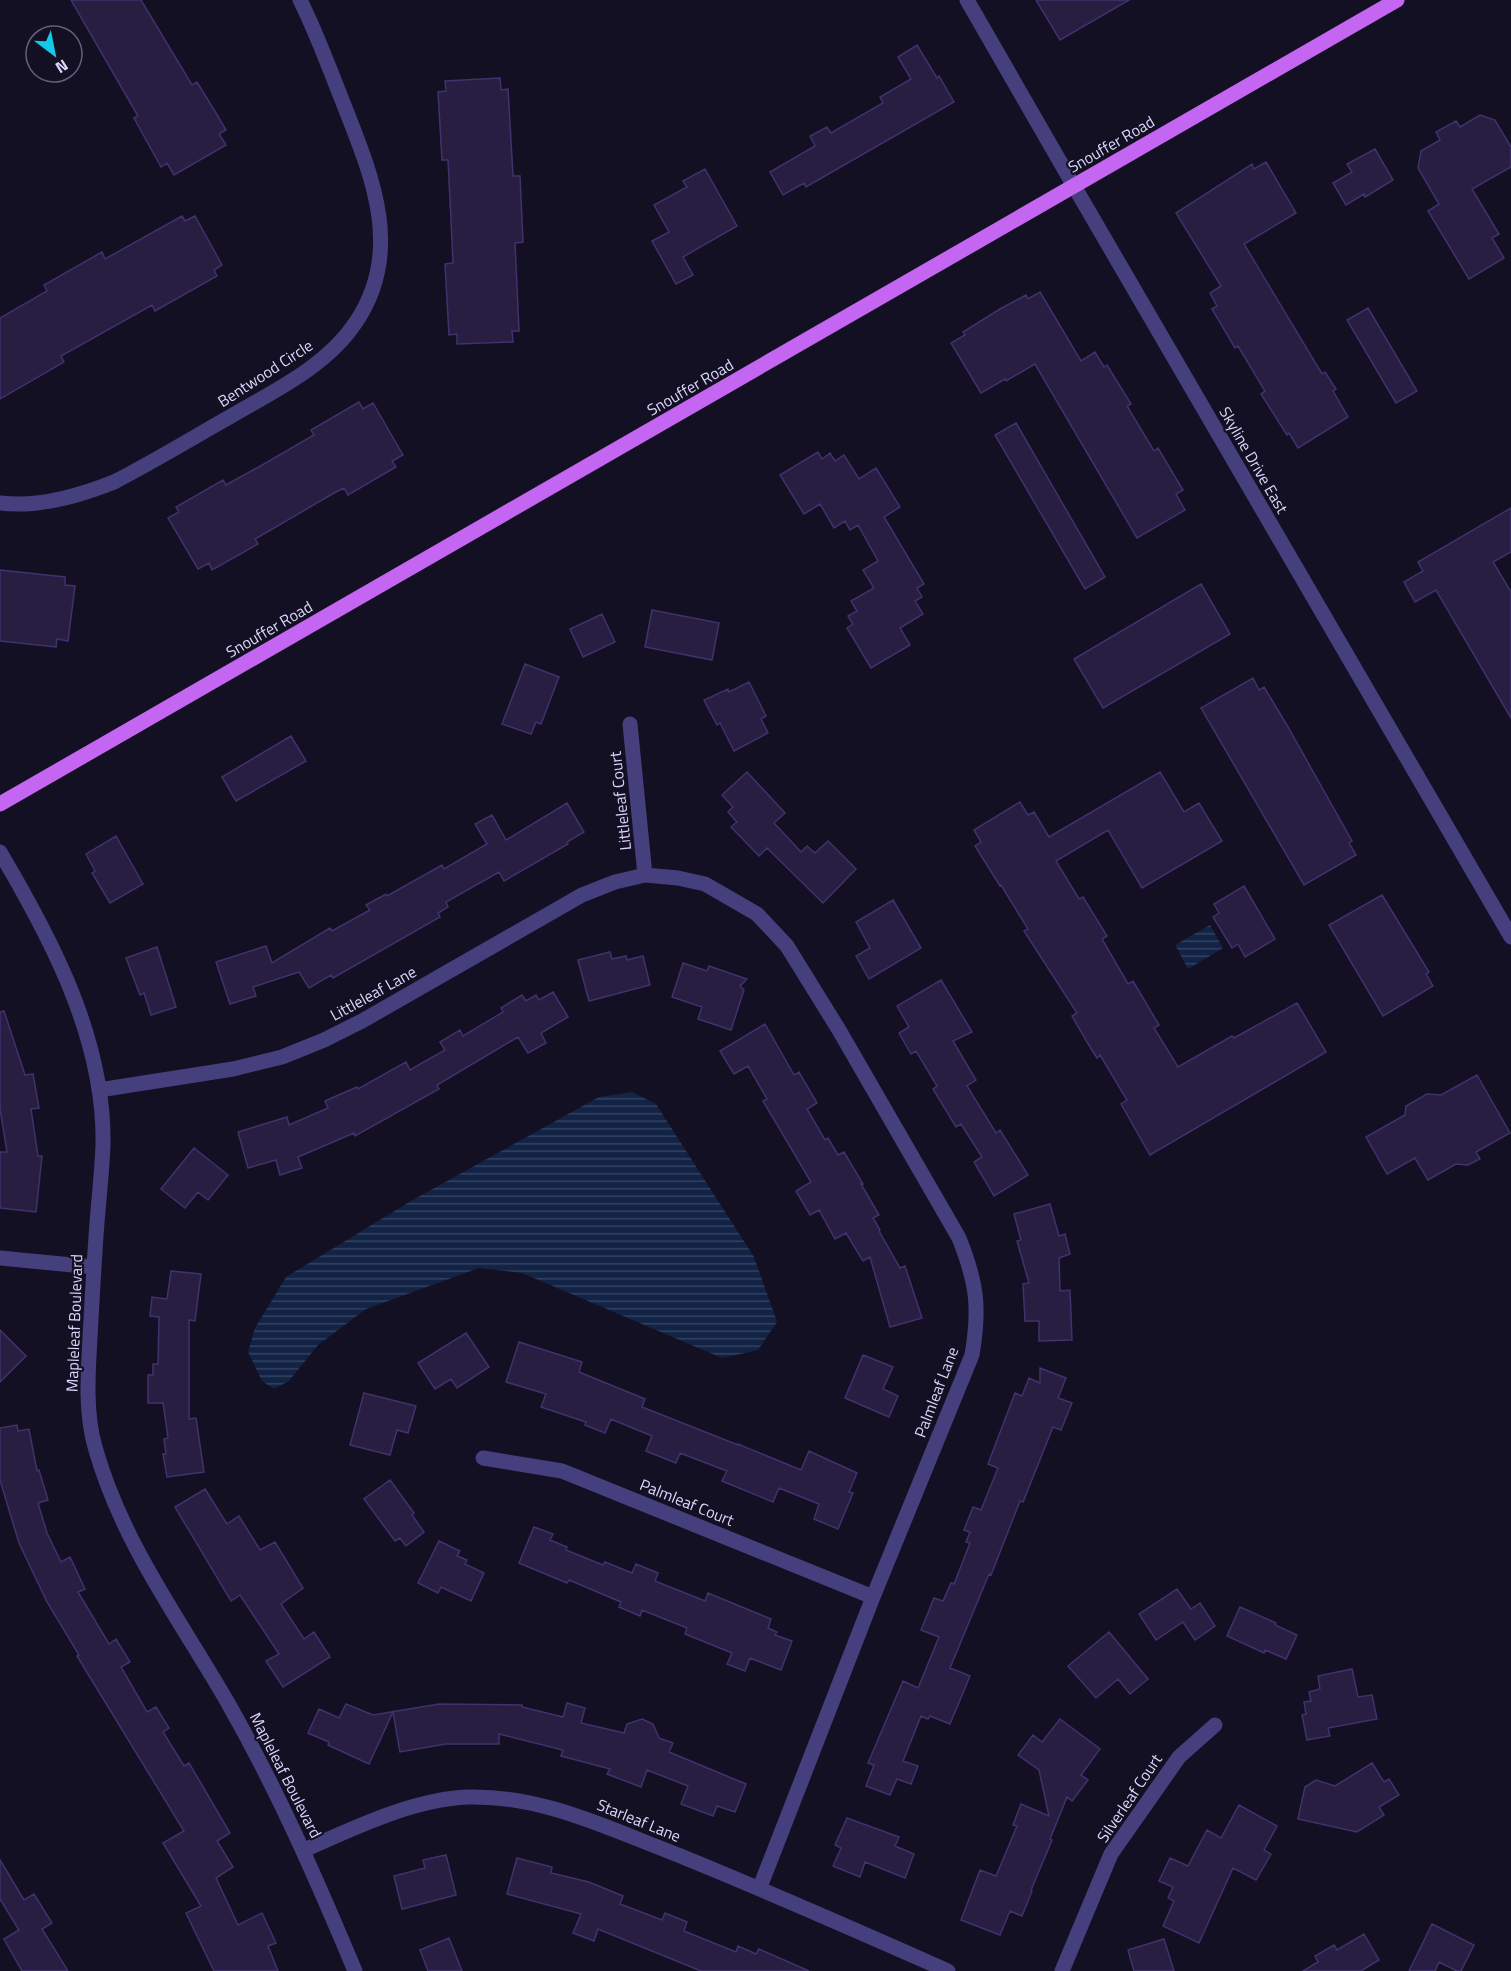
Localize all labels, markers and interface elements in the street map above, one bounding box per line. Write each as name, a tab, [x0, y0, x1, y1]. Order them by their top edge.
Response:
north arrow	[24, 24, 84, 84]
text: N	[51, 54, 73, 80]
street label: Snouffer Road	[1063, 109, 1159, 179]
street label: Bentwood Circle	[213, 333, 317, 413]
street label: Snouffer Road	[642, 352, 738, 422]
street label: Skyline Drive East	[1214, 402, 1295, 518]
street label: Snouffer Road	[221, 594, 317, 664]
street label: Littleleaf Court	[603, 750, 637, 852]
street label: Littleleaf Lane	[326, 959, 420, 1027]
street label: Mapleleaf Boulevard	[60, 1254, 88, 1392]
street label: Palmleaf Lane	[908, 1343, 964, 1441]
street label: Palmleaf Court	[636, 1472, 738, 1532]
street label: Mapleleaf Boulevard	[244, 1708, 328, 1842]
street label: Silverleaf Court	[1090, 1749, 1168, 1847]
street label: Starleaf Lane	[593, 1792, 685, 1848]

